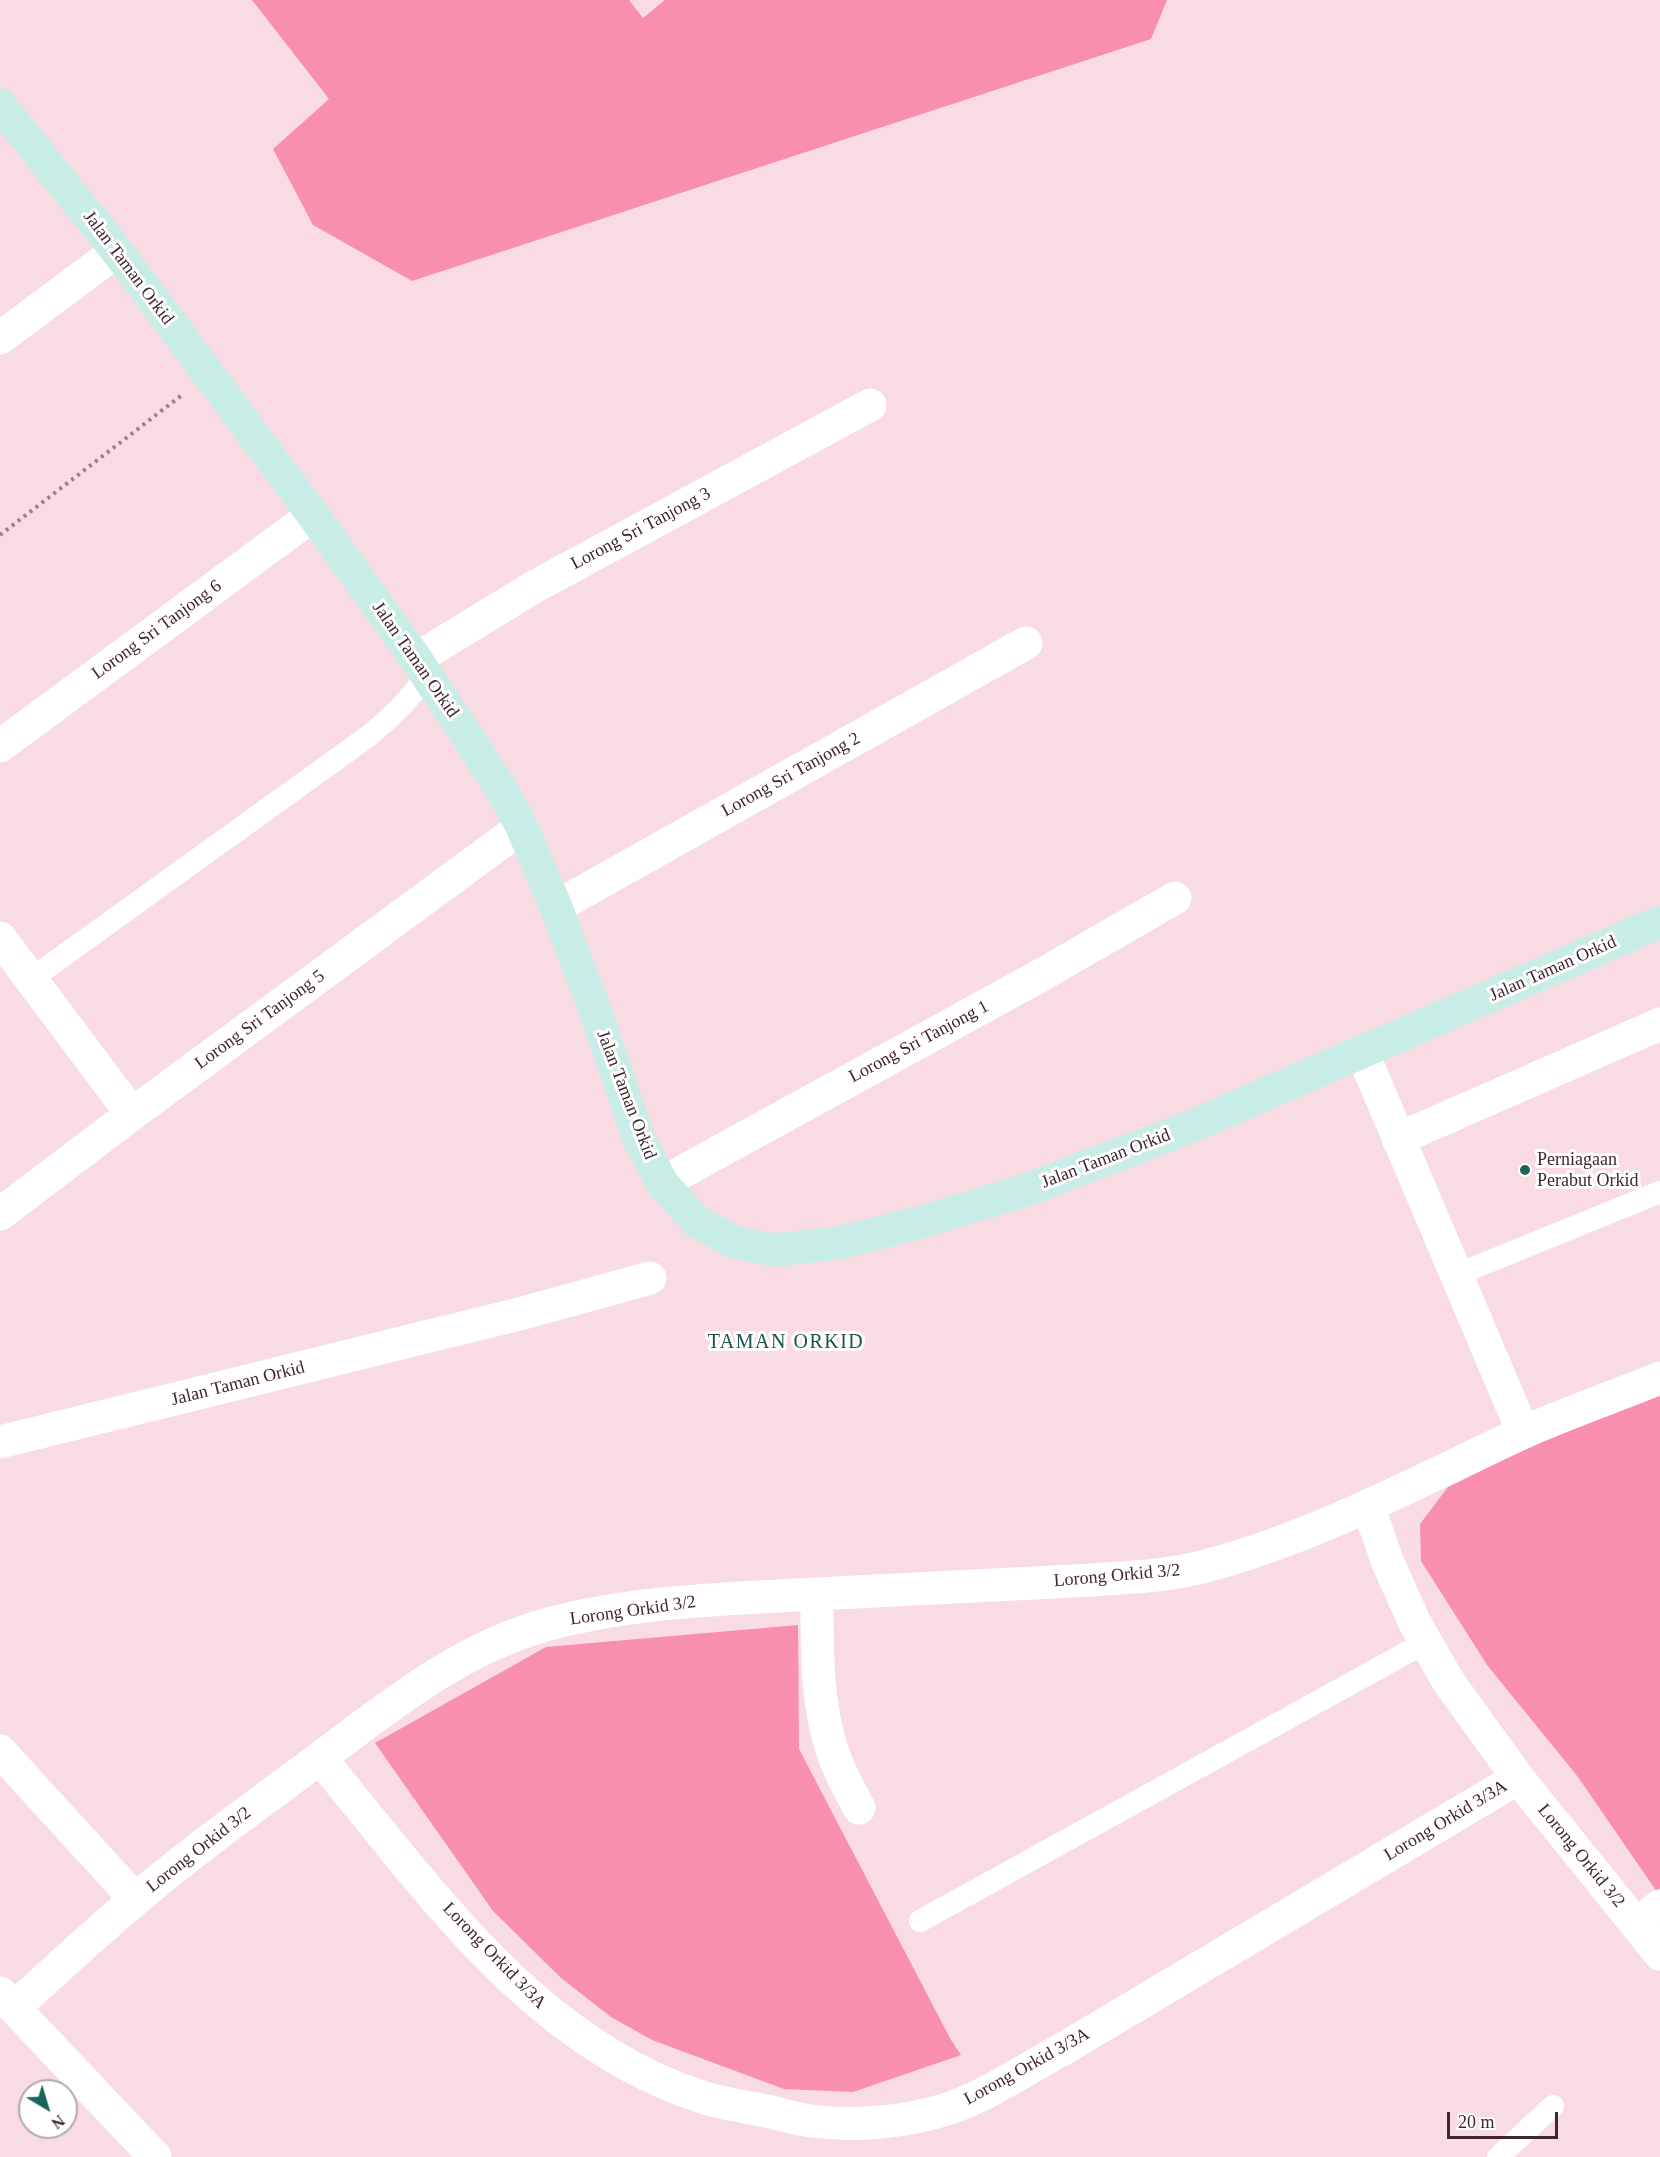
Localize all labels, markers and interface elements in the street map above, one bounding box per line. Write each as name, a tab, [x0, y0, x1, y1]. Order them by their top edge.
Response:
street label: Jalan Taman Orkid	[78, 207, 178, 329]
street label: Lorong Sri Tanjong 3	[567, 483, 715, 575]
street label: Lorong Sri Tanjong 6	[88, 576, 226, 684]
street label: Jalan Taman Orkid	[367, 598, 463, 722]
street label: Lorong Sri Tanjong 2	[718, 728, 864, 822]
street label: Jalan Taman Orkid	[1486, 931, 1620, 1007]
street label: Lorong Sri Tanjong 5	[191, 966, 329, 1074]
street label: Lorong Sri Tanjong 1	[845, 996, 993, 1088]
street label: Jalan Taman Orkid	[591, 1027, 661, 1163]
street label: Jalan Taman Orkid	[1038, 1124, 1174, 1194]
place label: Perniagaan Perabut Orkid	[1537, 1149, 1638, 1192]
marker: Perniagaan Perabut Orkid	[1518, 1163, 1532, 1177]
district label: TAMAN ORKID	[708, 1331, 864, 1355]
street label: Jalan Taman Orkid	[169, 1357, 307, 1411]
street label: Lorong Orkid 3/2	[1053, 1560, 1181, 1592]
street label: Lorong Orkid 3/2	[569, 1591, 697, 1631]
street label: Lorong Orkid 3/3A	[1380, 1776, 1512, 1866]
street label: Lorong Orkid 3/2	[1533, 1800, 1629, 1912]
street label: Lorong Orkid 3/2	[142, 1802, 256, 1898]
street label: Lorong Orkid 3/3A	[438, 1898, 550, 2014]
street label: Lorong Orkid 3/3A	[961, 2024, 1093, 2110]
north arrow	[18, 2079, 78, 2139]
scale bar	[1450, 2100, 1561, 2138]
text: N	[48, 2112, 68, 2132]
text: 20 m	[1458, 2112, 1495, 2132]

